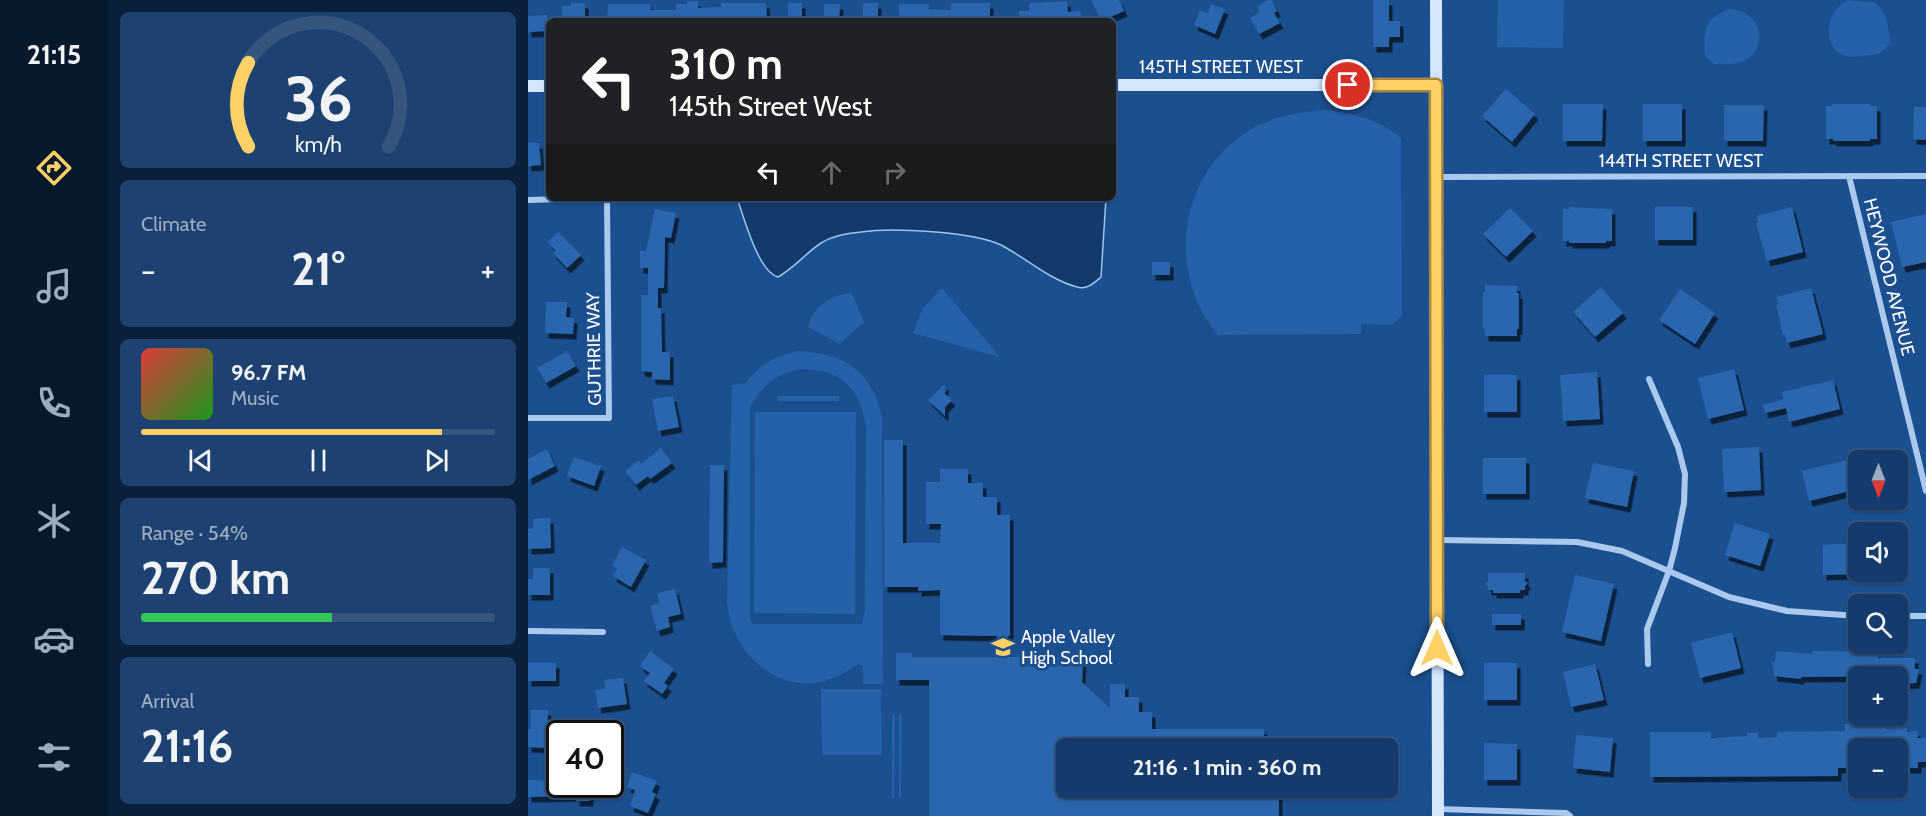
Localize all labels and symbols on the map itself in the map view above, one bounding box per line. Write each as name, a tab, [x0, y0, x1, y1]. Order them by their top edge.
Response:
street label: 145TH STREET WEST	[1139, 56, 1303, 78]
pin	[1322, 59, 1373, 110]
street label: 144TH STREET WEST	[1599, 150, 1764, 172]
street label: HEYWOOD AVENUE	[1859, 196, 1919, 358]
street label: GUTHRIE WAY	[582, 291, 606, 406]
north arrow	[1848, 450, 1908, 510]
position arrow	[1405, 616, 1469, 680]
place label: Apple Valley High School	[1021, 626, 1115, 669]
school or university icon: Apple Valley High School	[990, 634, 1016, 660]
speed limit sign: 40	[546, 720, 624, 798]

